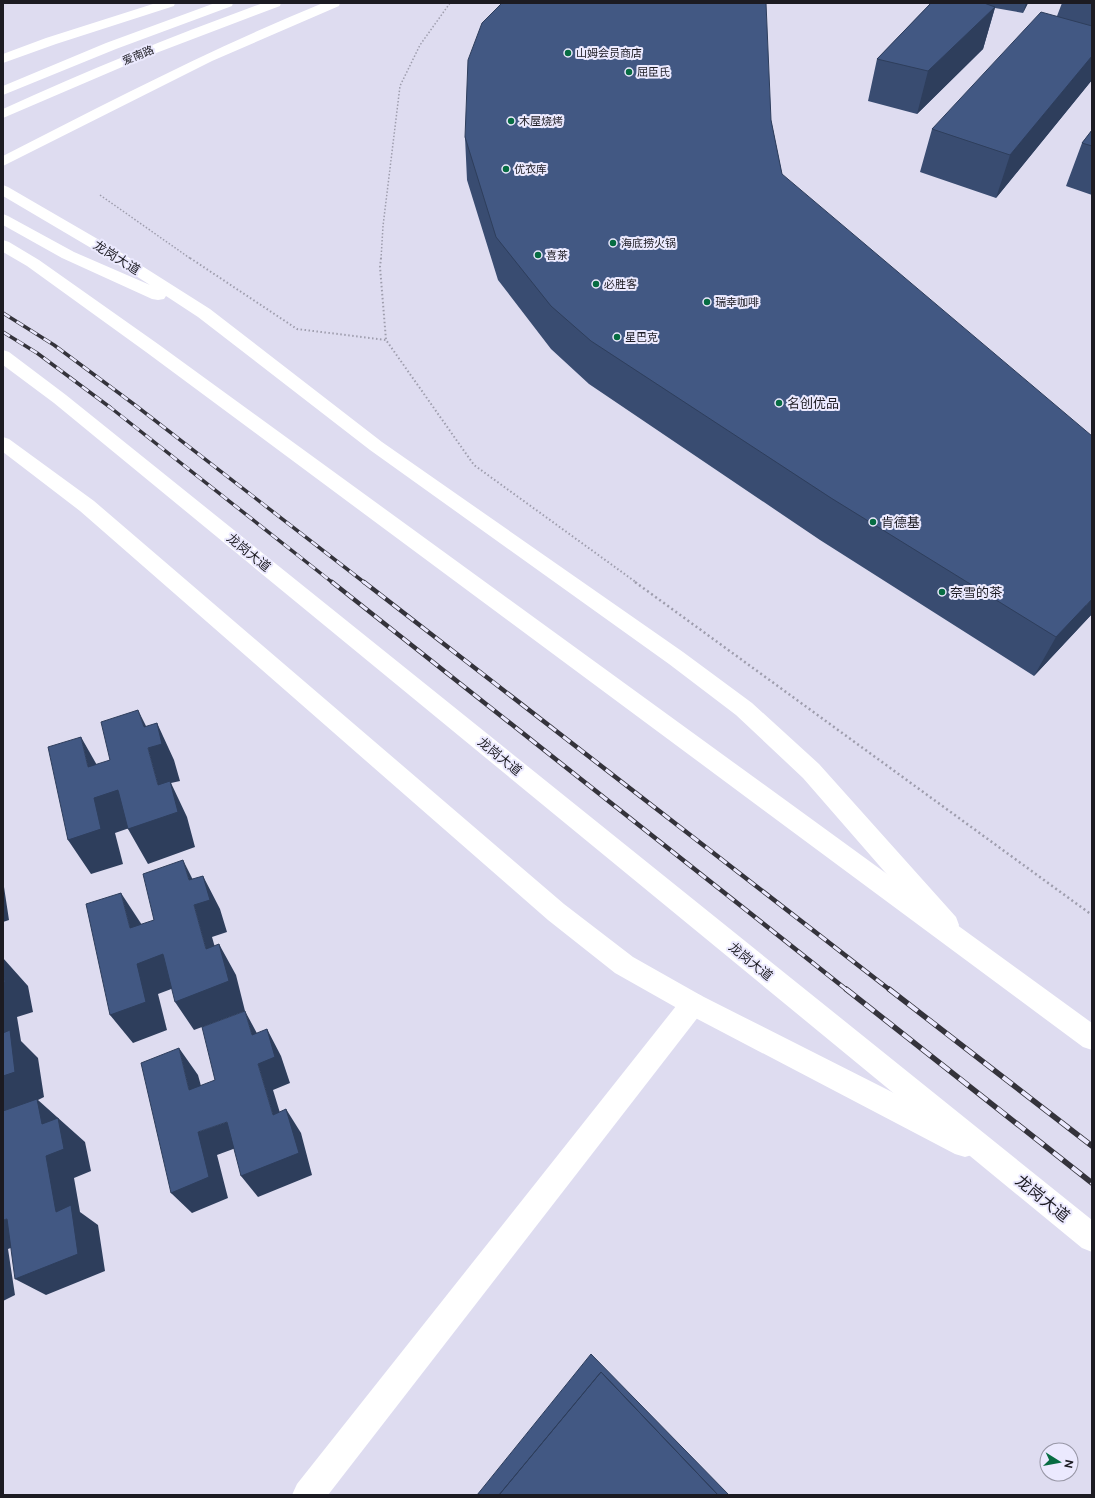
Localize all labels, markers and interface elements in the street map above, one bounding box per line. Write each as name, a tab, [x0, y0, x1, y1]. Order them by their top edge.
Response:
street label: 爱南路	[120, 43, 156, 67]
place label: 山姆会员商店	[576, 47, 642, 59]
marker: 山姆会员商店	[563, 48, 573, 58]
place label: 屈臣氏	[637, 66, 670, 78]
marker: 屈臣氏	[624, 67, 634, 77]
place label: 木屋烧烤	[519, 115, 563, 127]
marker: 木屋烧烤	[506, 116, 516, 126]
place label: 优衣库	[514, 163, 547, 175]
marker: 优衣库	[501, 164, 511, 174]
street label: 龙岗大道	[91, 237, 143, 278]
place label: 海底捞火锅	[621, 237, 676, 249]
marker: 海底捞火锅	[608, 238, 618, 248]
place label: 喜茶	[546, 249, 568, 261]
marker: 喜茶	[533, 250, 543, 260]
place label: 必胜客	[604, 278, 637, 290]
marker: 必胜客	[591, 279, 601, 289]
place label: 瑞幸咖啡	[715, 296, 759, 308]
marker: 瑞幸咖啡	[702, 297, 712, 307]
place label: 星巴克	[625, 331, 658, 343]
marker: 星巴克	[612, 332, 622, 342]
place label: 名创优品	[787, 396, 839, 411]
marker: 名创优品	[774, 398, 784, 408]
place label: 肯德基	[881, 515, 920, 530]
marker: 肯德基	[868, 517, 878, 527]
street label: 龙岗大道	[224, 530, 274, 575]
place label: 奈雪的茶	[950, 585, 1003, 600]
marker: 奈雪的茶	[937, 587, 947, 597]
street label: 龙岗大道	[475, 734, 525, 779]
street label: 龙岗大道	[726, 939, 776, 984]
street label: 龙岗大道	[1012, 1171, 1074, 1226]
north arrow	[1039, 1442, 1079, 1482]
text: N	[1062, 1459, 1076, 1469]

